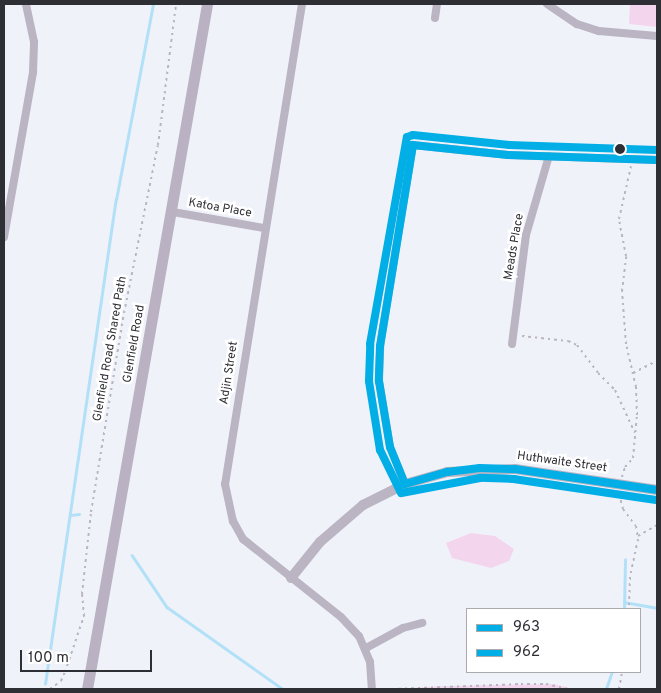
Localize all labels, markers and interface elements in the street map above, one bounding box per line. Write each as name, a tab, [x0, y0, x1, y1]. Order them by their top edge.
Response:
unlabelled marker	[615, 144, 625, 154]
street label: Katoa Place	[187, 196, 253, 222]
street label: Meads Place	[502, 213, 528, 281]
street label: Glenfield Road Shared Path	[91, 275, 131, 423]
street label: Glenfield Road	[121, 304, 149, 384]
street label: Adjin Street	[218, 340, 242, 406]
street label: Huthwaite Street	[516, 450, 608, 476]
legend	[466, 608, 641, 673]
text: 963	[513, 618, 540, 637]
scale bar	[22, 640, 155, 672]
text: 962	[513, 643, 540, 662]
text: 100 m	[28, 649, 69, 668]

